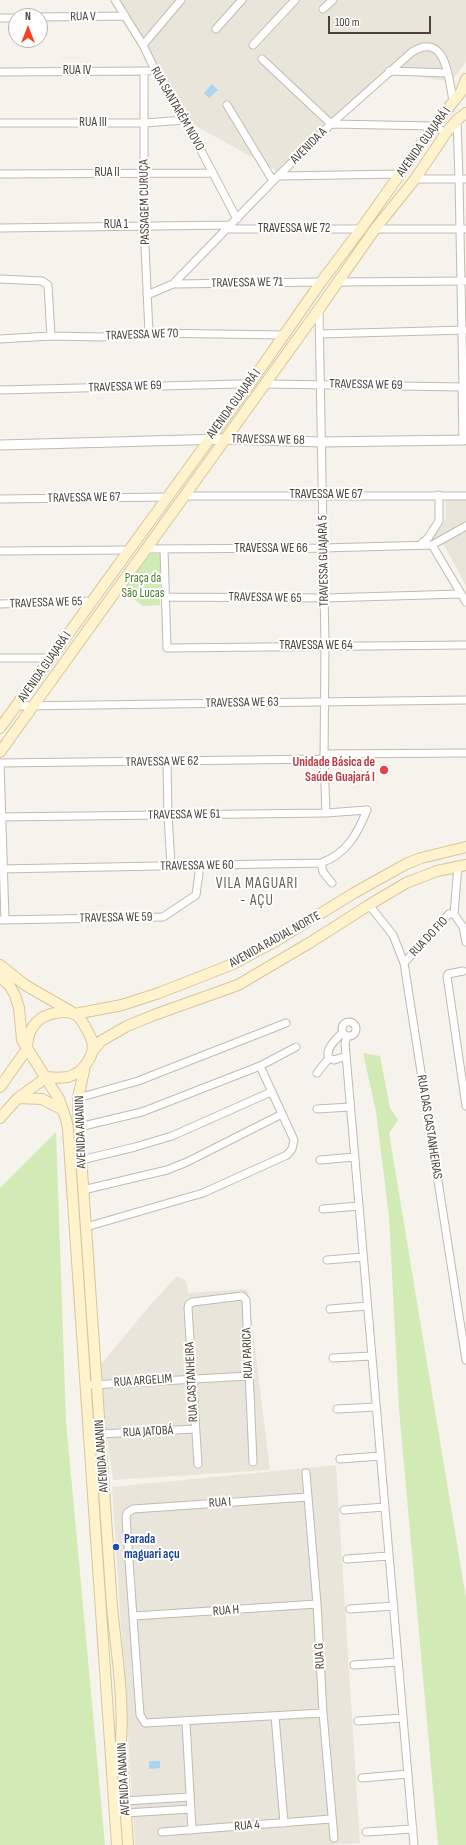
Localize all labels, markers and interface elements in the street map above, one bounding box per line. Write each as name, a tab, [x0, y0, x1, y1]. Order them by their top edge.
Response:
north arrow	[8, 8, 48, 48]
scale bar	[330, 8, 433, 34]
street label: RUA V	[70, 9, 96, 25]
text: N	[25, 10, 31, 23]
text: 100 m	[335, 15, 360, 30]
street label: RUA IV	[63, 63, 91, 79]
street label: RUA SANTARÉM NOVO	[147, 64, 207, 154]
street label: AVENIDA GUAJARÁ I	[393, 104, 455, 180]
street label: RUA III	[79, 115, 107, 131]
street label: AVENIDA A	[288, 125, 330, 167]
street label: PASSAGEM CURUÇA	[136, 159, 154, 245]
street label: RUA II	[94, 165, 120, 181]
street label: RUA 1	[104, 217, 128, 233]
street label: TRAVESSA WE 72	[258, 221, 330, 237]
street label: TRAVESSA WE 71	[211, 275, 283, 291]
street label: TRAVESSA WE 70	[105, 326, 179, 344]
street label: AVENIDA GUAJARÁ I	[203, 366, 265, 442]
street label: TRAVESSA WE 69	[329, 377, 403, 393]
street label: TRAVESSA WE 69	[88, 378, 162, 396]
street label: TRAVESSA WE 68	[231, 432, 305, 448]
street label: TRAVESSA WE 67	[290, 487, 362, 503]
street label: TRAVESSA WE 67	[47, 490, 121, 506]
street label: TRAVESSA GUAJARÁ 5	[315, 515, 333, 607]
street label: TRAVESSA WE 66	[234, 541, 308, 557]
park label: Praça da São Lucas	[122, 571, 164, 602]
street label: TRAVESSA WE 65	[228, 590, 302, 606]
street label: TRAVESSA WE 65	[9, 594, 83, 612]
street label: AVENIDA GUAJARÁ I	[15, 629, 75, 705]
street label: TRAVESSA WE 64	[279, 638, 353, 654]
street label: TRAVESSA WE 63	[205, 695, 279, 711]
street label: TRAVESSA WE 62	[125, 754, 199, 770]
place label: Unidade Básica de Saúde Guajará I	[292, 755, 375, 786]
marker: Unidade Básica de Saúde Guajará I	[378, 764, 390, 776]
street label: TRAVESSA WE 61	[148, 807, 220, 823]
street label: TRAVESSA WE 60	[160, 858, 234, 874]
district label: VILA MAGUARI - AÇU	[216, 875, 298, 910]
street label: AVENIDA RADIAL NORTE	[227, 908, 323, 972]
street label: TRAVESSA WE 59	[79, 910, 153, 926]
street label: RUA DO FIO	[407, 914, 451, 960]
street label: RUA DAS CASTANHEIRAS	[413, 1074, 445, 1180]
street label: AVENIDA ANANIN	[72, 1095, 90, 1169]
street label: RUA PARICA	[239, 1327, 257, 1379]
street label: RUA CASTANHEIRA	[182, 1342, 202, 1422]
street label: RUA ARGELIM	[113, 1371, 173, 1391]
street label: AVENIDA ANANIN	[92, 1419, 112, 1493]
street label: RUA JATOBÁ	[122, 1423, 174, 1441]
street label: RUA I	[208, 1494, 232, 1512]
place label: Parada maguari açu	[124, 1532, 180, 1563]
marker: Parada maguari açu	[111, 1542, 121, 1552]
street label: RUA H	[212, 1602, 240, 1620]
street label: RUA G	[312, 1642, 328, 1670]
street label: AVENIDA ANANIN	[114, 1742, 134, 1816]
street label: RUA 4	[234, 1817, 260, 1835]

